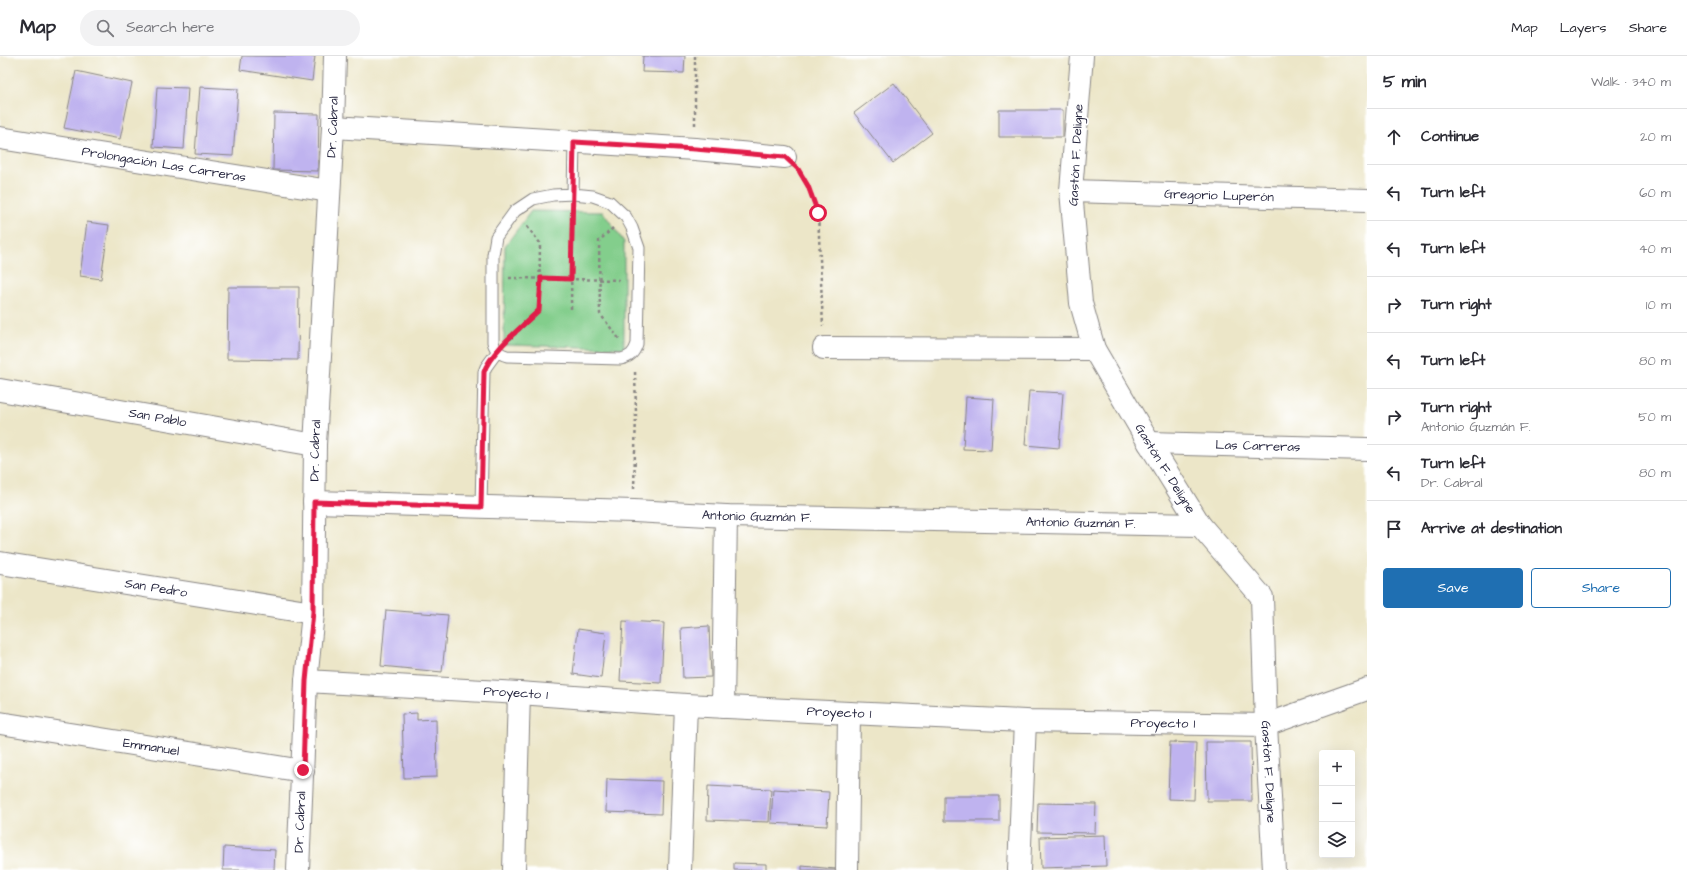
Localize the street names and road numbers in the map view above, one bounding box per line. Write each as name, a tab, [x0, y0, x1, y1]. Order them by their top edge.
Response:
street label: Dr. Cabral	[322, 96, 343, 158]
street label: Gastón F. Deligne	[1064, 104, 1089, 207]
street label: Prolongación Las Carreras	[80, 142, 248, 187]
street label: Gregorio Luperón	[1164, 185, 1275, 206]
street label: San Pablo	[127, 404, 189, 432]
street label: Dr. Cabral	[306, 419, 325, 481]
street label: Gastón F. Deligne	[1131, 421, 1200, 517]
street label: Las Carreras	[1215, 436, 1301, 456]
street label: Antonio Guzmán F.	[701, 506, 812, 527]
street label: Antonio Guzmán F.	[1026, 513, 1136, 533]
street label: San Pedro	[123, 574, 189, 602]
street label: Proyecto 1	[483, 682, 549, 704]
street label: Proyecto 1	[806, 702, 872, 723]
street label: Proyecto 1	[1130, 714, 1196, 733]
street label: Gastón F. Deligne	[1257, 720, 1280, 823]
street label: Emmanuel	[122, 734, 181, 760]
street label: Dr. Cabral	[290, 791, 310, 853]

